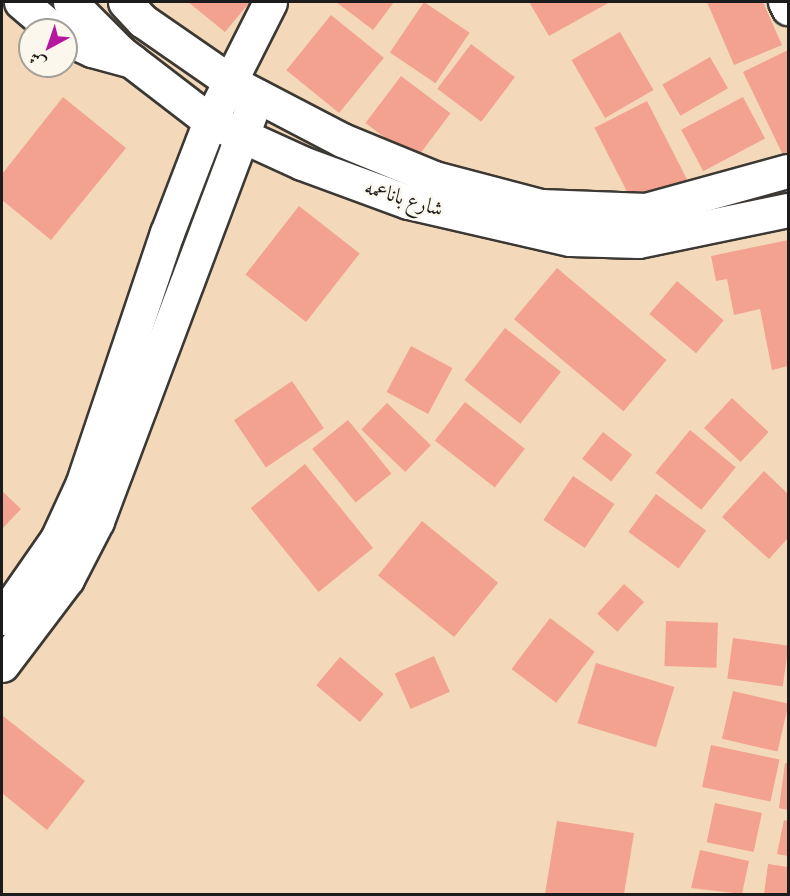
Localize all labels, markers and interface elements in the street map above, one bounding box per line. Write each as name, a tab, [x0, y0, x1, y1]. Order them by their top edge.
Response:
north arrow	[18, 18, 78, 78]
text: ش	[25, 47, 51, 74]
street label: شارع باناعمه	[362, 174, 446, 222]

